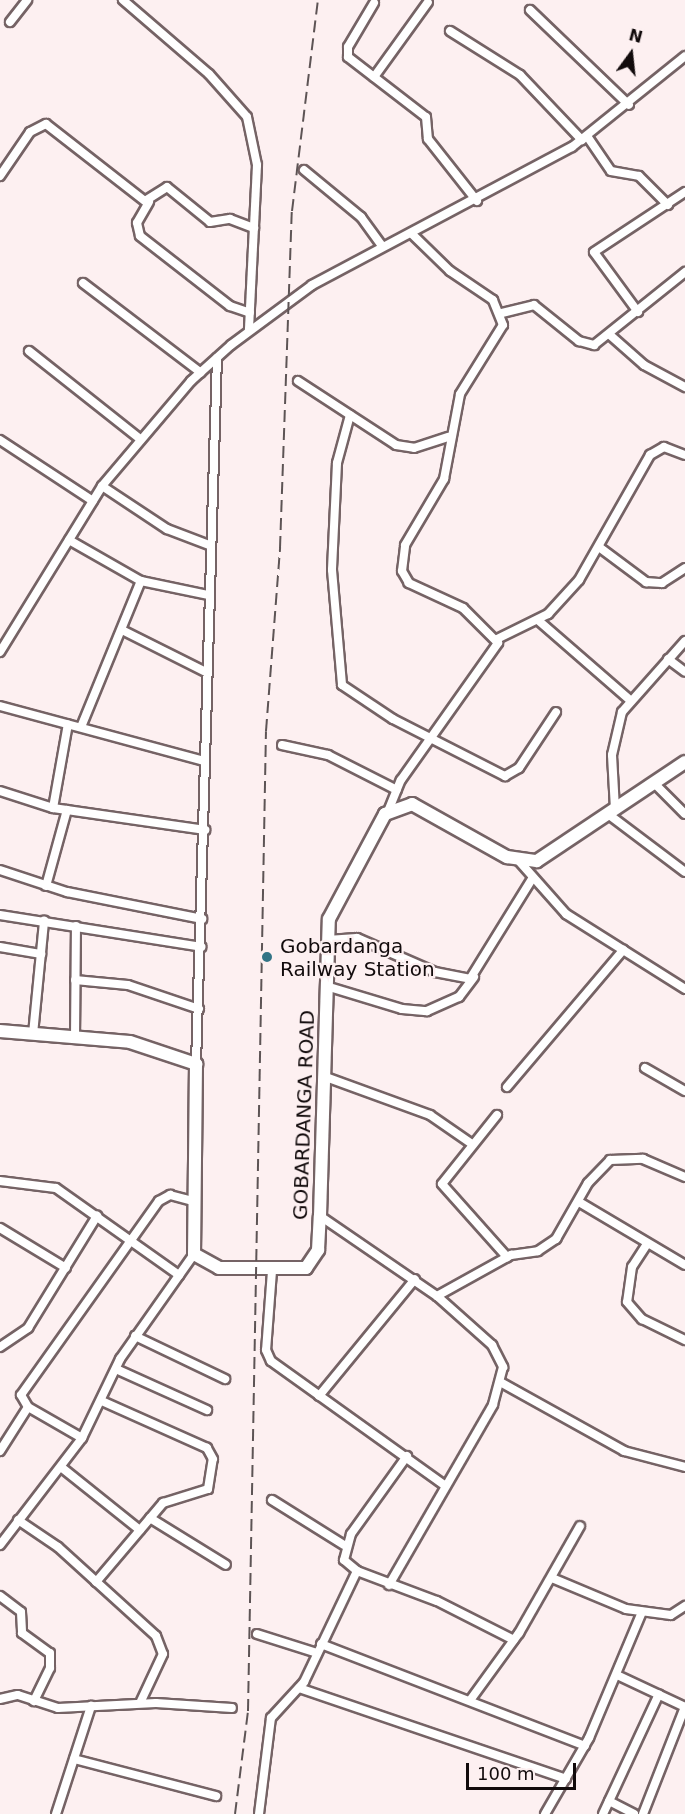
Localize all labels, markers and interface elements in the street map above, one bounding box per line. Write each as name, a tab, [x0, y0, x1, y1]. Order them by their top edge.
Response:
north arrow	[601, 24, 661, 84]
text: N	[627, 25, 645, 47]
place label: Gobardanga Railway Station	[280, 934, 435, 981]
marker: Gobardanga Railway Station	[258, 948, 276, 966]
street label: GOBARDANGA ROAD	[288, 1010, 320, 1220]
scale bar	[469, 1751, 578, 1789]
text: 100 m	[477, 1763, 535, 1784]

